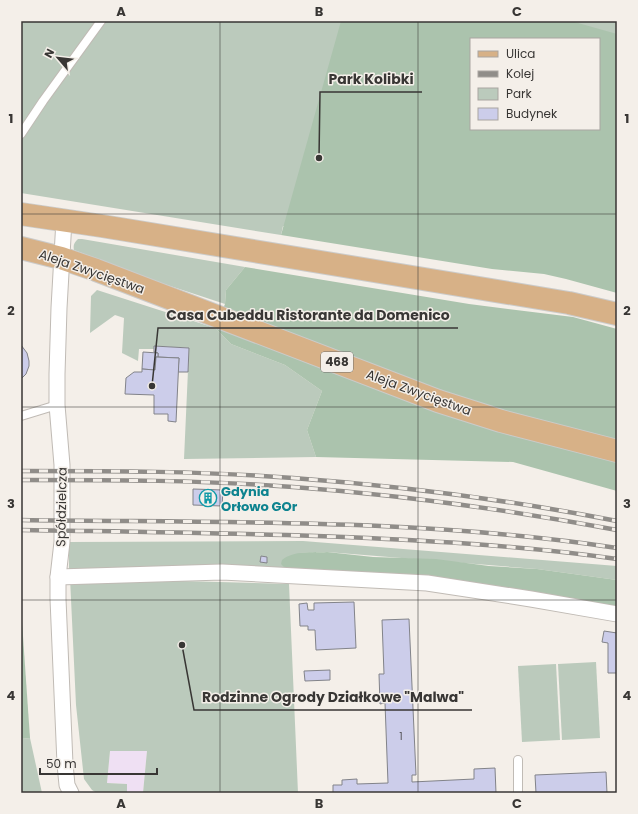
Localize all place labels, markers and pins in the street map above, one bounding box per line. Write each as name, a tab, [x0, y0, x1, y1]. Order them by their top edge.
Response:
callout: Park Kolibki	[320, 66, 422, 92]
callout: Casa Cubeddu Ristorante da Domenico	[158, 302, 458, 328]
place label: Gdynia Orłowo GOr	[221, 482, 298, 516]
building icon: Gdynia Orłowo GOr	[198, 488, 218, 508]
callout: Rodzinne Ogrody Działkowe "Malwa"	[194, 684, 472, 710]

